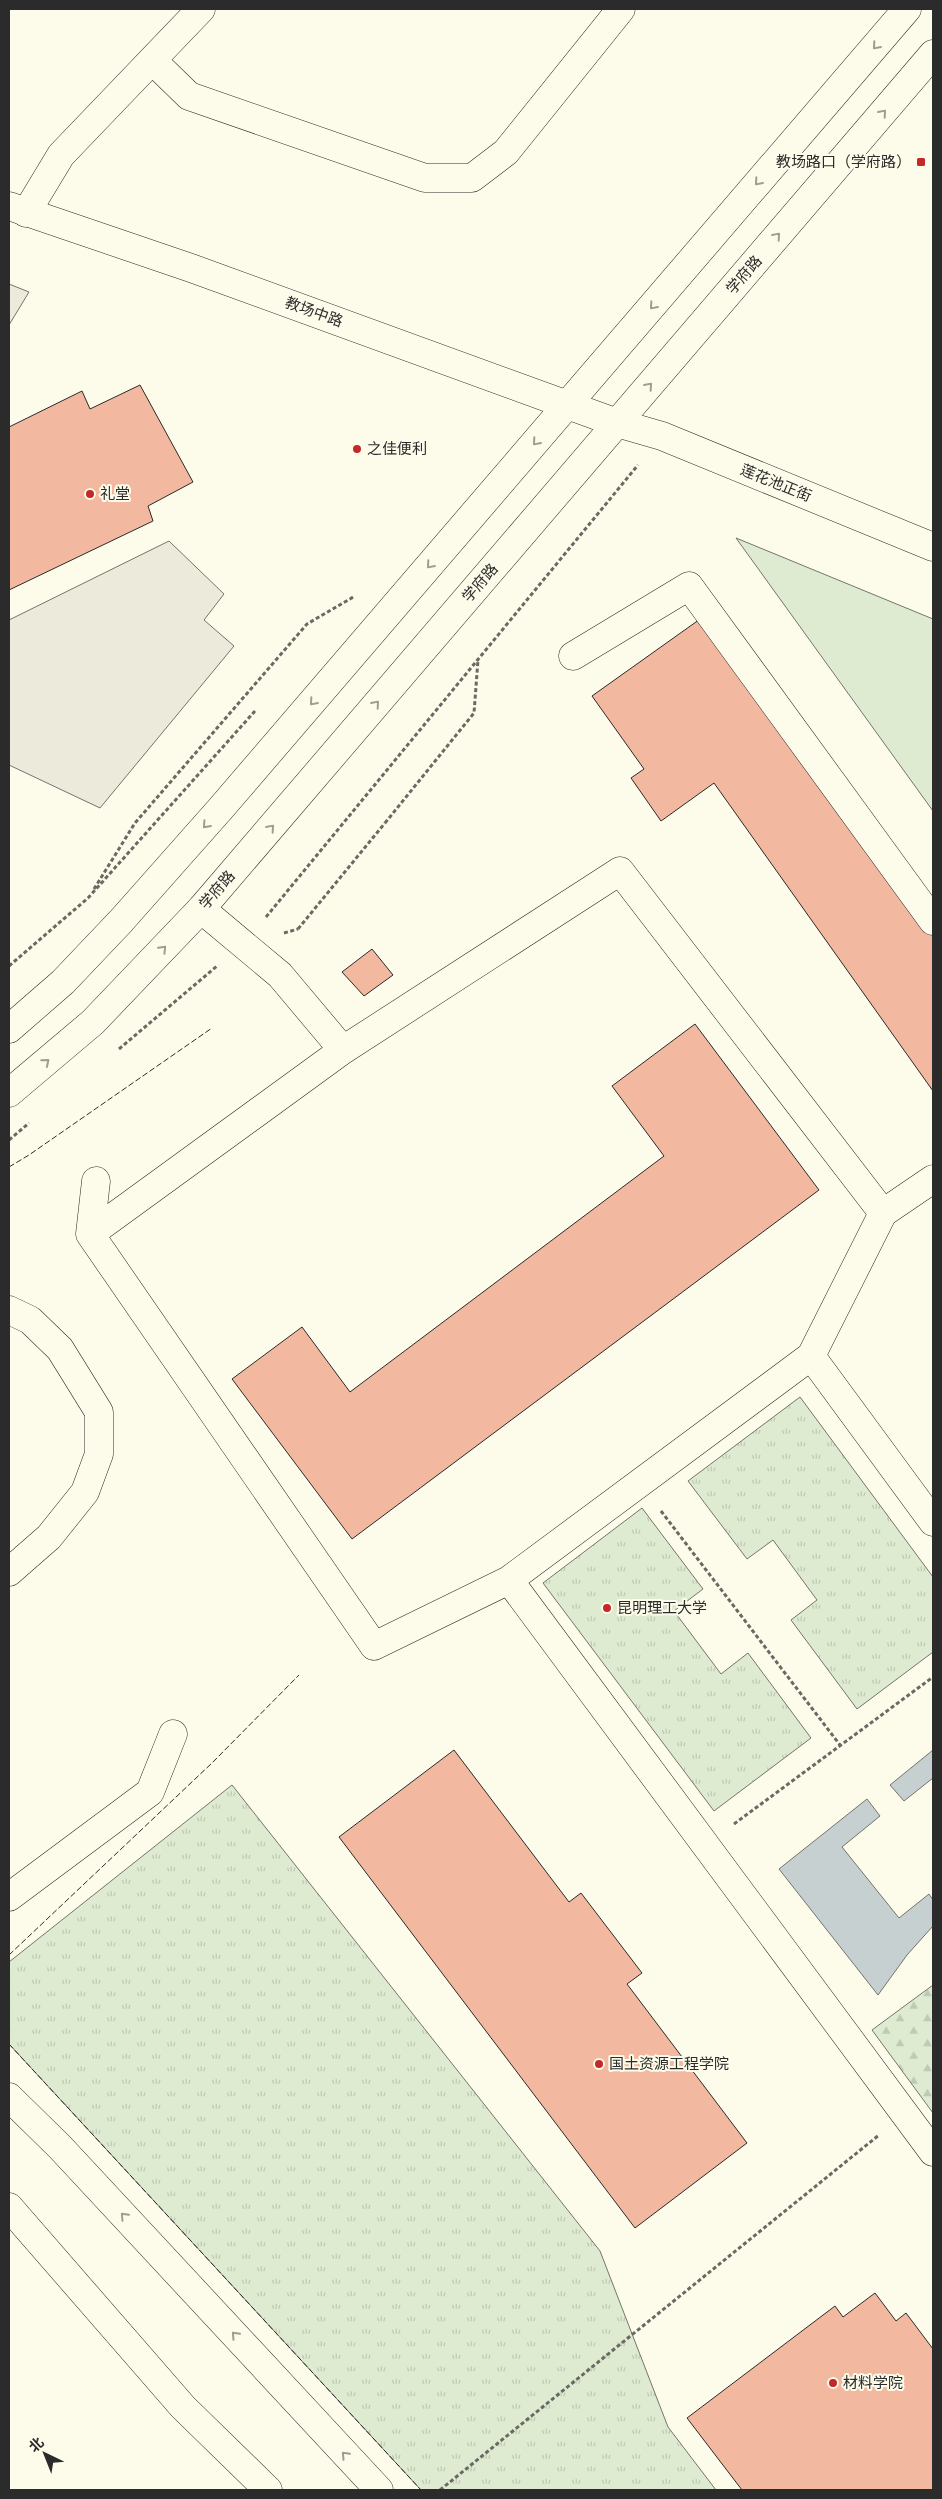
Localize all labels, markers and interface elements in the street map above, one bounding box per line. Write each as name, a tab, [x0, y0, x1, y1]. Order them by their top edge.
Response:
one-way arrow	[872, 40, 881, 49]
one-way arrow	[877, 109, 886, 118]
place label: 教场路口（学府路）	[776, 152, 911, 172]
marker: 教场路口（学府路）	[915, 156, 927, 168]
one-way arrow	[755, 177, 764, 186]
one-way arrow	[771, 233, 780, 242]
street label: 学府路	[722, 251, 766, 299]
street label: 教场中路	[282, 292, 346, 332]
one-way arrow	[650, 300, 658, 309]
one-way arrow	[643, 383, 652, 392]
one-way arrow	[533, 436, 541, 445]
place label: 之佳便利	[367, 439, 427, 459]
marker: 之佳便利	[351, 443, 363, 455]
street label: 莲花池正街	[737, 460, 815, 506]
place label: 礼堂	[100, 484, 130, 504]
marker: 礼堂	[84, 488, 96, 500]
street label: 学府路	[458, 559, 502, 607]
one-way arrow	[427, 560, 436, 569]
one-way arrow	[310, 696, 318, 705]
one-way arrow	[371, 701, 380, 710]
one-way arrow	[203, 819, 212, 828]
one-way arrow	[265, 824, 274, 833]
street label: 学府路	[195, 866, 239, 914]
one-way arrow	[157, 946, 166, 955]
one-way arrow	[41, 1059, 50, 1068]
place label: 昆明理工大学	[617, 1598, 707, 1618]
marker: 昆明理工大学	[601, 1602, 613, 1614]
place label: 国土资源工程学院	[609, 2054, 729, 2074]
marker: 国土资源工程学院	[593, 2058, 605, 2070]
one-way arrow	[121, 2213, 130, 2222]
one-way arrow	[232, 2332, 241, 2341]
place label: 材料学院	[843, 2373, 903, 2393]
marker: 材料学院	[827, 2377, 839, 2389]
north arrow	[20, 2429, 70, 2479]
text: 北	[25, 2433, 48, 2457]
one-way arrow	[342, 2451, 351, 2460]

